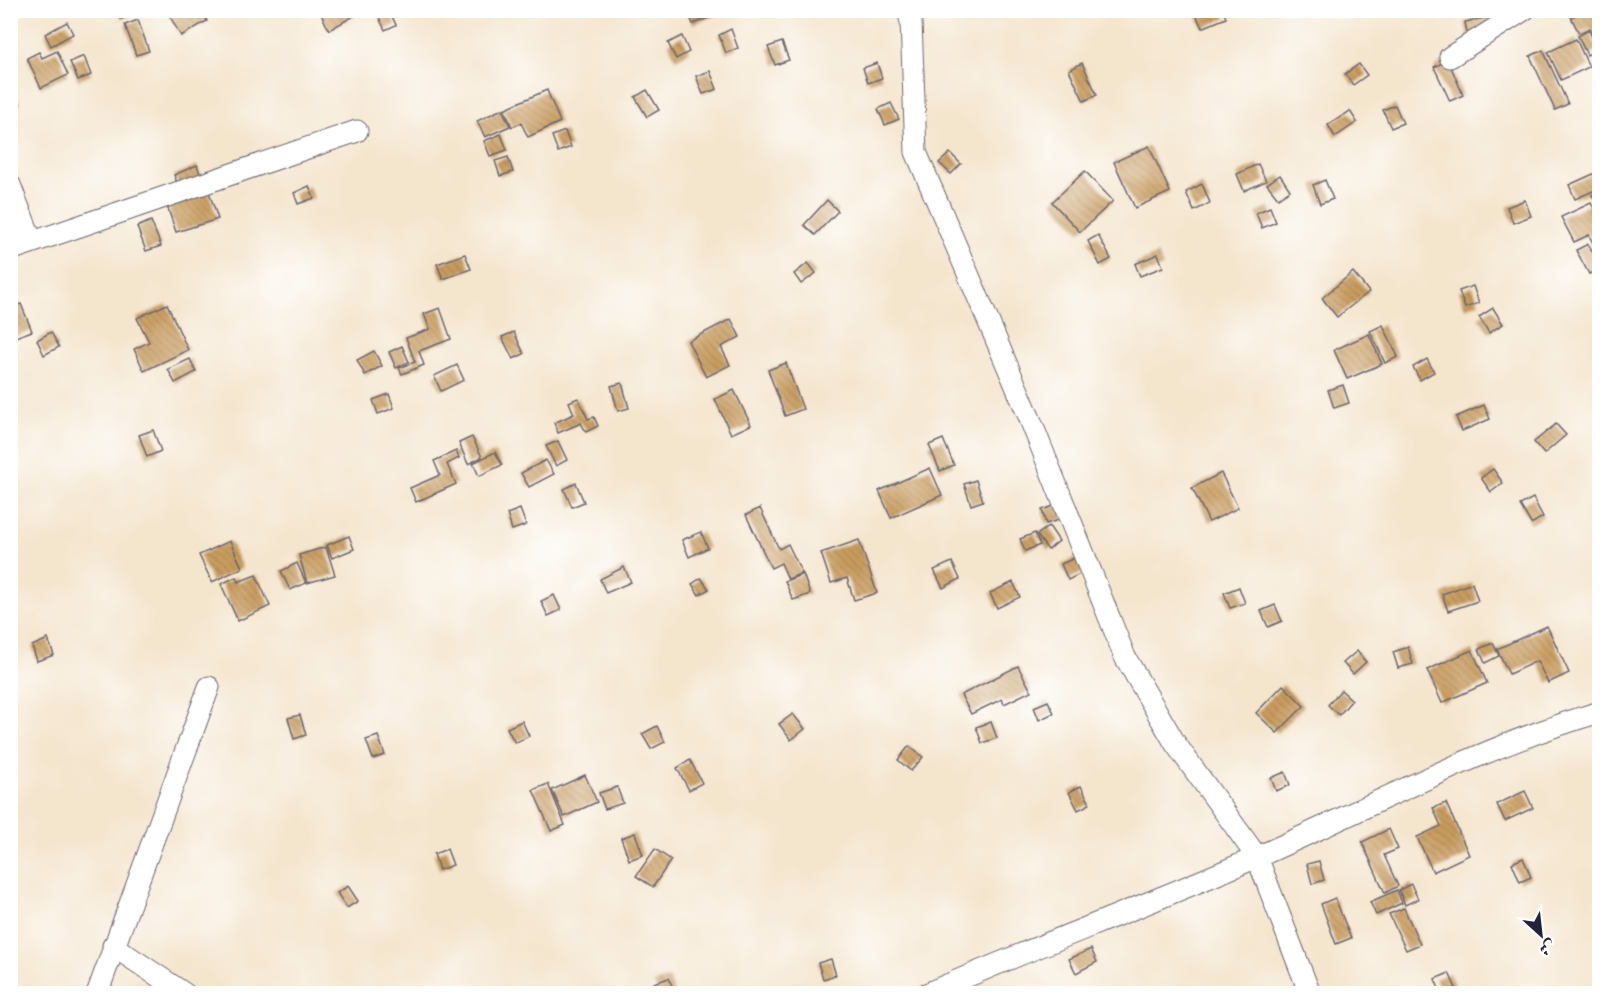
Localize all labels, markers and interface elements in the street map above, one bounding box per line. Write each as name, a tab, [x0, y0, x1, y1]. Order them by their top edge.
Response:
north arrow	[1511, 905, 1571, 965]
text: ش	[1535, 934, 1559, 961]

